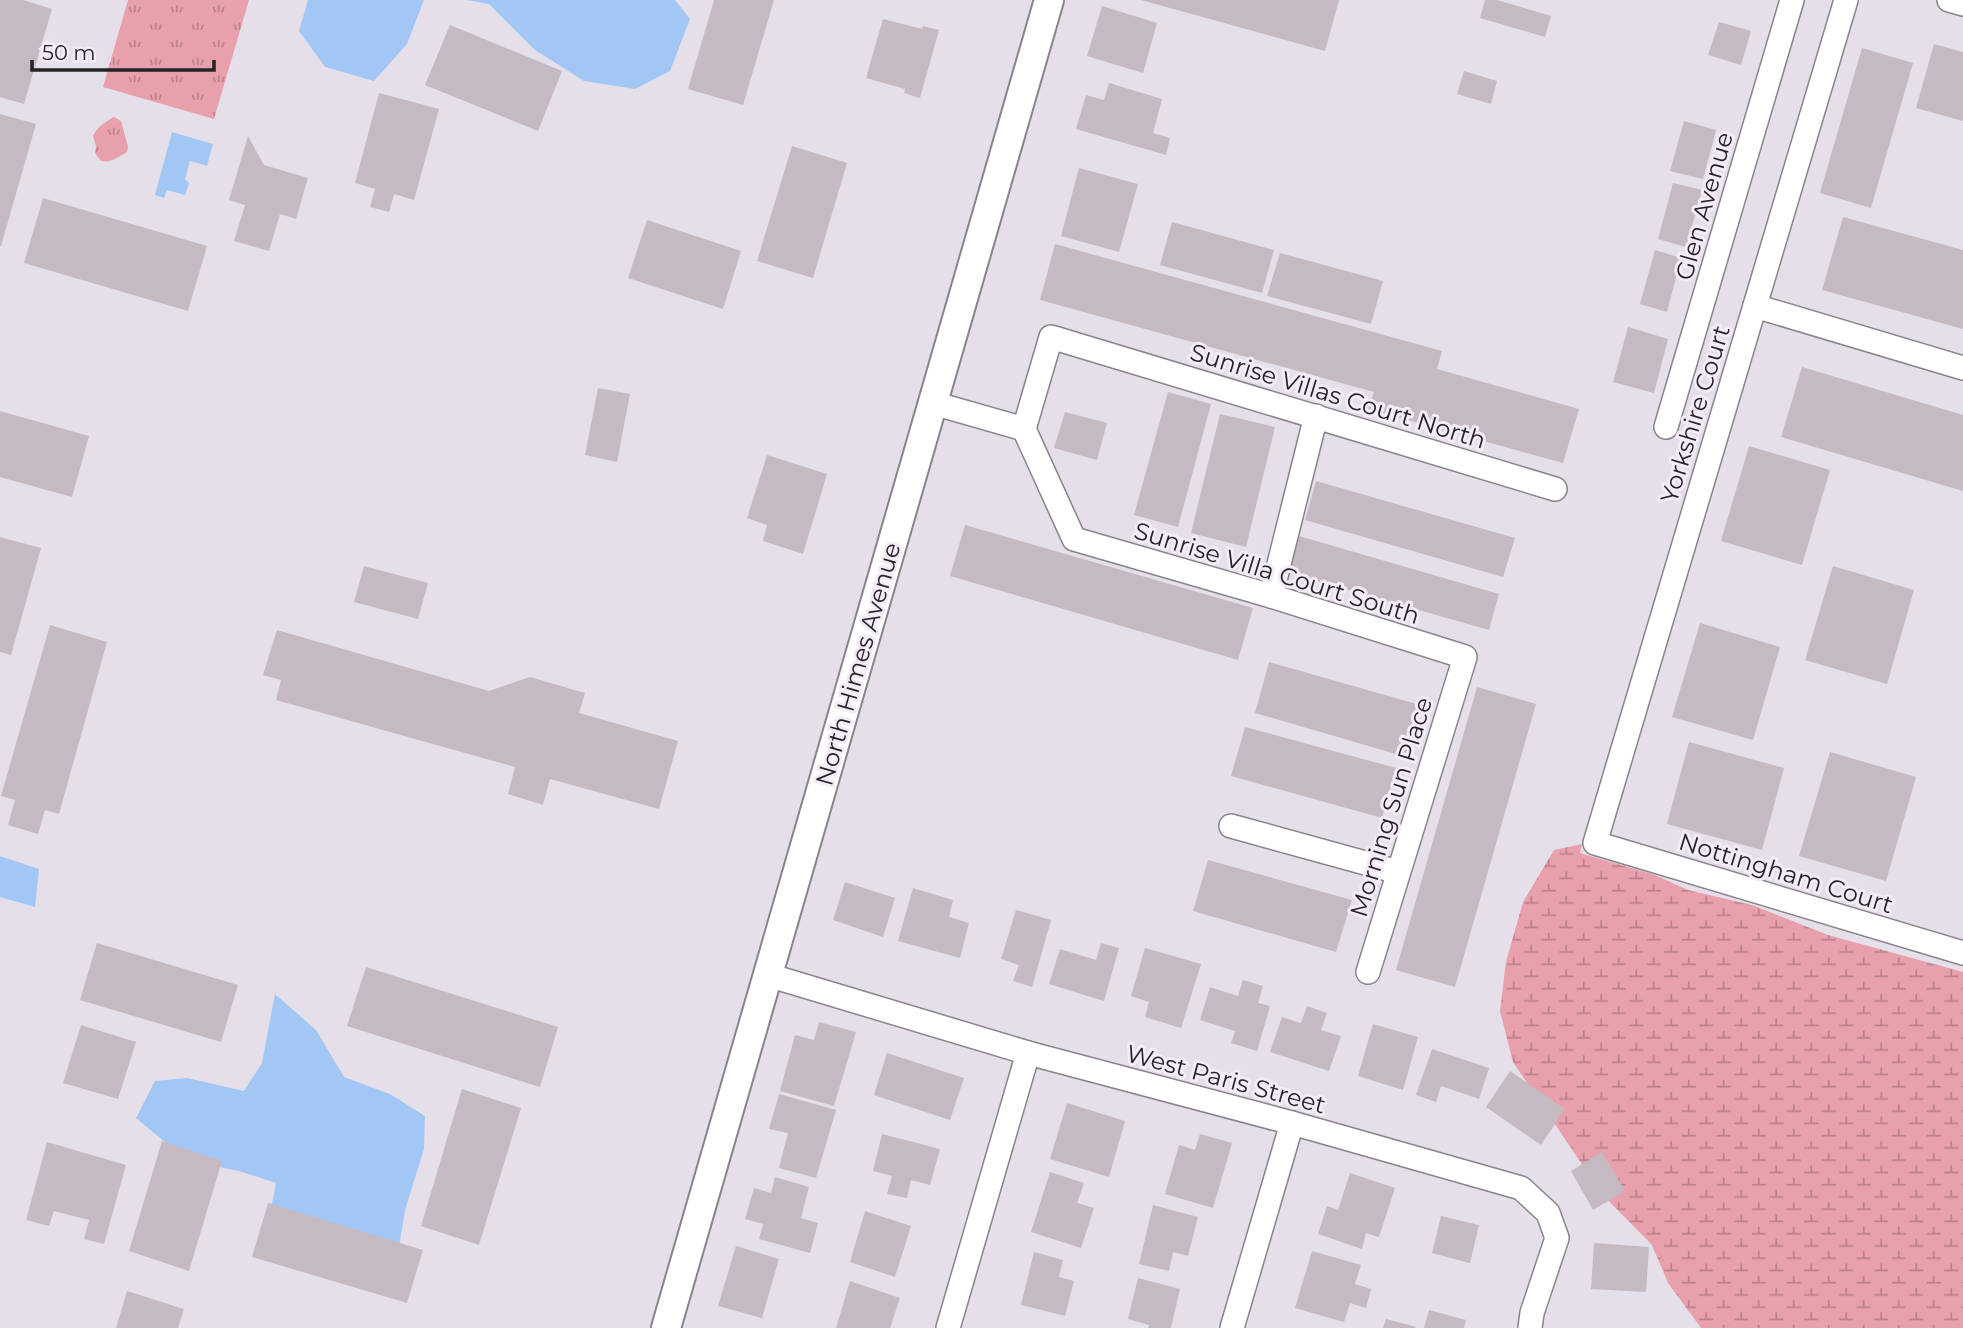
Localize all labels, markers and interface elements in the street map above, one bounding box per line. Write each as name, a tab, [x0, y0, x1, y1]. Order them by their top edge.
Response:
scale bar	[32, 28, 214, 72]
text: 50 m	[42, 40, 96, 65]
street label: Glen Avenue	[1669, 129, 1739, 283]
street label: Yorkshire Court	[1654, 321, 1736, 506]
street label: Sunrise Villas Court North	[1187, 337, 1489, 455]
street label: Sunrise Villa Court South	[1131, 516, 1423, 630]
street label: North Himes Avenue	[809, 539, 907, 789]
street label: Morning Sun Place	[1344, 694, 1438, 920]
street label: Nottingham Court	[1675, 827, 1897, 919]
street label: West Paris Street	[1123, 1038, 1329, 1120]

